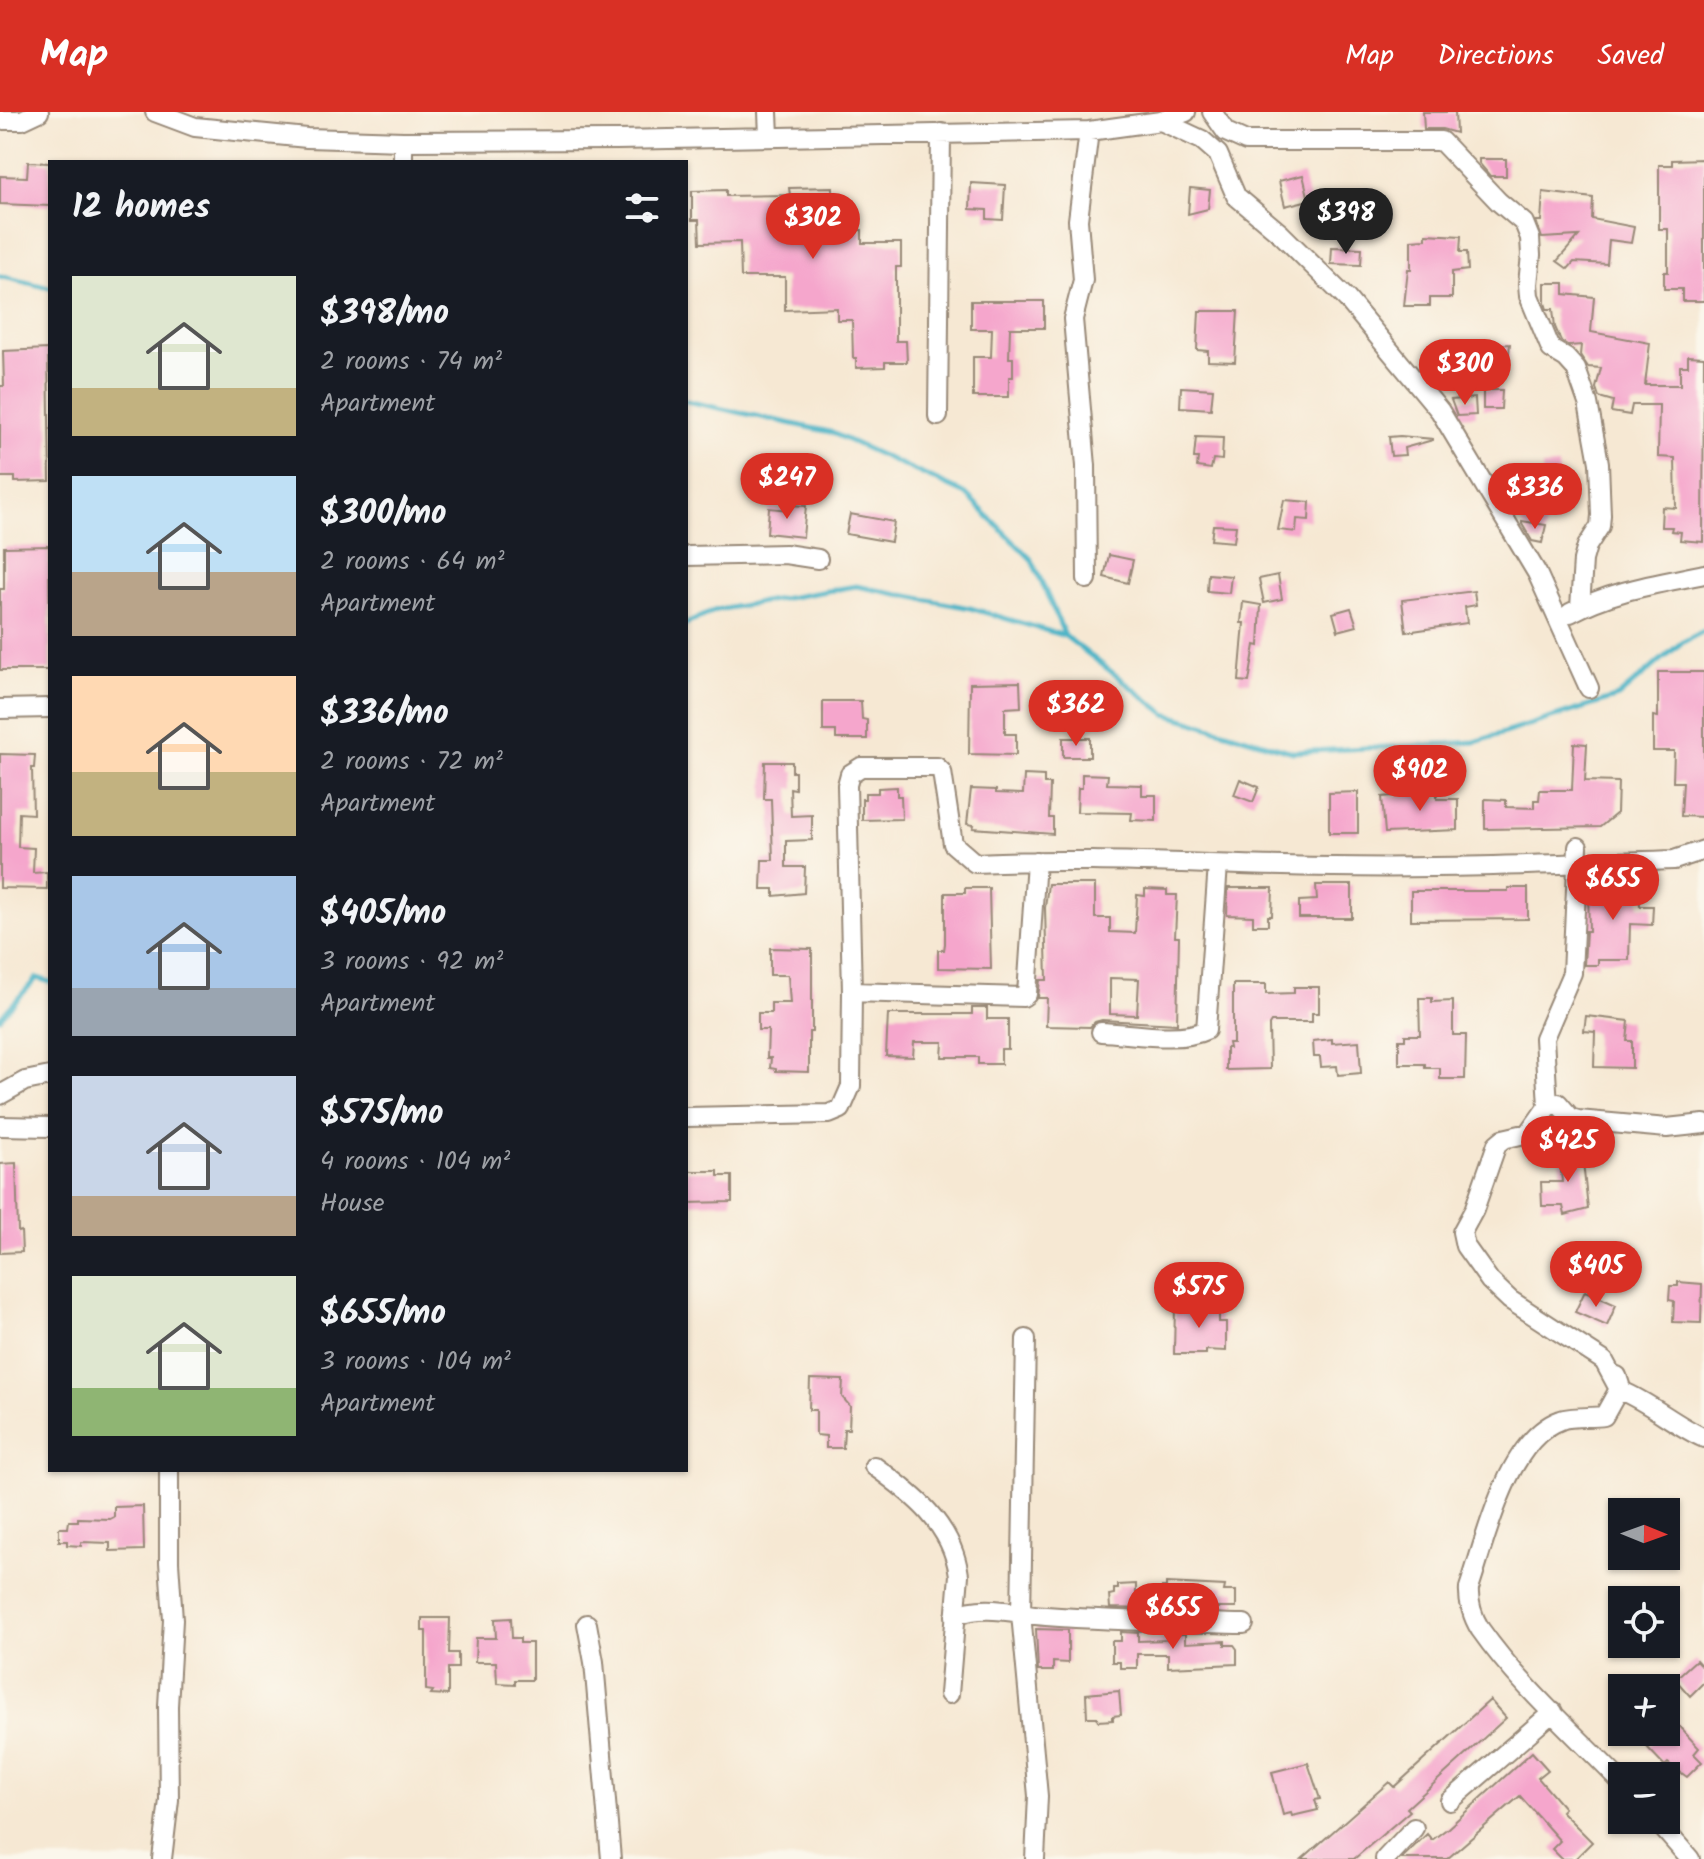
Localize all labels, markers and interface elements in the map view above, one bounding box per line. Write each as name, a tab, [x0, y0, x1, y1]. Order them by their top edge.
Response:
text: Map	[40, 26, 109, 86]
text: Map	[1345, 34, 1394, 79]
text: Directions	[1438, 34, 1554, 79]
text: Saved	[1598, 34, 1664, 79]
text: 12 homes	[72, 181, 210, 235]
icon: filters	[620, 186, 664, 230]
pin: $398	[1299, 188, 1393, 256]
pin: $302	[766, 193, 860, 261]
text: $398	[1317, 193, 1375, 235]
text: $302	[784, 198, 842, 240]
text: $398/mo	[320, 287, 449, 341]
icon: home	[136, 308, 232, 404]
pin: $300	[1418, 339, 1512, 407]
text: 2 rooms · 74 m²	[320, 341, 502, 383]
text: $300	[1437, 344, 1493, 386]
text: Apartment	[320, 383, 435, 425]
pin: $247	[740, 453, 834, 521]
text: $247	[759, 458, 816, 500]
pin: $336	[1488, 463, 1582, 531]
text: $336	[1506, 468, 1564, 510]
text: $300/mo	[320, 487, 447, 541]
icon: home	[136, 508, 232, 604]
text: 2 rooms · 64 m²	[320, 541, 504, 583]
text: Apartment	[320, 583, 435, 625]
pin: $362	[1029, 680, 1123, 748]
text: $362	[1047, 685, 1105, 727]
text: $336/mo	[320, 687, 449, 741]
icon: home	[136, 708, 232, 804]
text: 2 rooms · 72 m²	[320, 741, 503, 783]
pin: $902	[1373, 745, 1467, 813]
text: $902	[1391, 750, 1449, 792]
text: Apartment	[320, 783, 435, 825]
pin: $655	[1566, 854, 1660, 922]
text: $655	[1585, 859, 1641, 901]
text: $405/mo	[320, 887, 446, 941]
icon: home	[136, 908, 232, 1004]
text: 3 rooms · 92 m²	[320, 941, 503, 983]
text: Apartment	[320, 983, 435, 1025]
text: $575/mo	[320, 1087, 444, 1141]
icon: home	[136, 1108, 232, 1204]
pin: $425	[1521, 1116, 1615, 1184]
text: $425	[1539, 1121, 1597, 1163]
text: 4 rooms · 104 m²	[320, 1141, 510, 1183]
text: House	[320, 1183, 384, 1225]
pin: $405	[1549, 1241, 1643, 1309]
text: $405	[1568, 1246, 1624, 1288]
pin: $575	[1152, 1262, 1246, 1330]
text: $575	[1172, 1267, 1226, 1309]
text: $655/mo	[320, 1287, 446, 1341]
icon: home	[136, 1308, 232, 1404]
text: 3 rooms · 104 m²	[320, 1341, 511, 1383]
text: Apartment	[320, 1383, 435, 1425]
north arrow	[1608, 1498, 1680, 1570]
map controls	[1608, 1498, 1680, 1834]
pin: $655	[1126, 1583, 1220, 1651]
button: locate	[1608, 1586, 1680, 1658]
text: $655	[1145, 1588, 1201, 1630]
button: +	[1608, 1674, 1680, 1746]
button: −	[1608, 1762, 1680, 1834]

